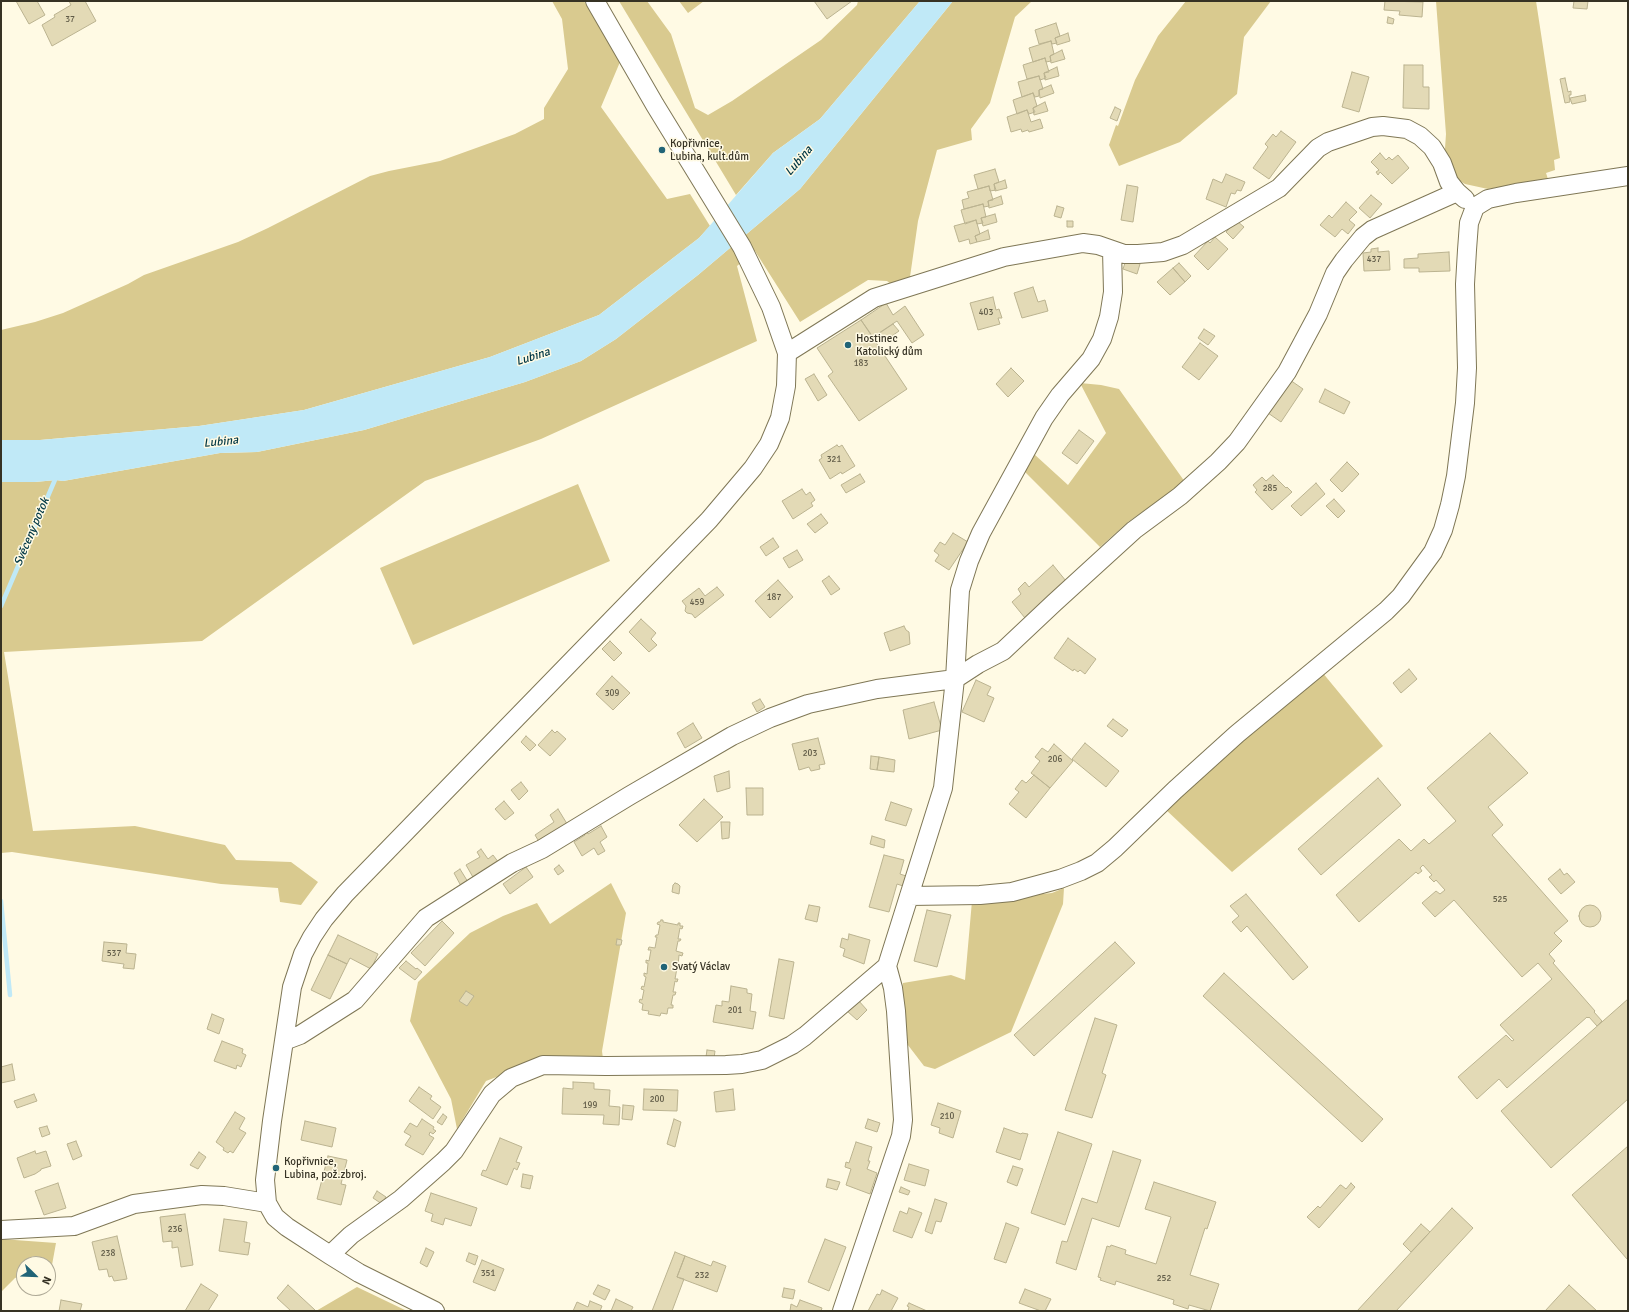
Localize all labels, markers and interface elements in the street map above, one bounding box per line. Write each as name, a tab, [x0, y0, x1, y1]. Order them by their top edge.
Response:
house number: 37	[65, 15, 75, 25]
place label: Kopřivnice, Lubina, kult.dům	[670, 137, 749, 163]
water label: Lubina	[782, 143, 816, 179]
marker: Kopřivnice, Lubina, kult.dům	[657, 145, 667, 155]
house number: 437	[1367, 255, 1381, 265]
house number: 403	[979, 308, 993, 318]
place label: Hostinec Katolický dům	[856, 332, 923, 358]
marker: Hostinec Katolický dům	[843, 340, 853, 350]
water label: Lubina	[514, 345, 552, 369]
house number: 183	[854, 359, 868, 369]
water label: Lubina	[203, 433, 239, 451]
house number: 321	[827, 455, 841, 465]
house number: 285	[1263, 484, 1277, 494]
water label: Svěcený potok	[11, 496, 53, 568]
house number: 187	[767, 593, 781, 603]
house number: 459	[690, 598, 704, 608]
house number: 309	[605, 689, 619, 699]
house number: 203	[803, 749, 817, 759]
house number: 206	[1048, 755, 1062, 765]
house number: 525	[1493, 895, 1507, 905]
house number: 537	[107, 949, 121, 959]
place label: Svatý Václav	[672, 960, 730, 974]
marker: Svatý Václav	[659, 962, 669, 972]
house number: 201	[728, 1006, 742, 1016]
house number: 200	[650, 1095, 664, 1105]
house number: 199	[583, 1101, 597, 1111]
house number: 210	[940, 1112, 954, 1122]
place label: Kopřivnice, Lubina, pož.zbroj.	[284, 1155, 367, 1181]
marker: Kopřivnice, Lubina, pož.zbroj.	[271, 1163, 281, 1173]
house number: 236	[168, 1225, 182, 1235]
house number: 238	[101, 1249, 115, 1259]
north arrow	[16, 1256, 56, 1296]
house number: 351	[481, 1269, 495, 1279]
house number: 232	[695, 1271, 709, 1281]
text: N	[39, 1274, 54, 1287]
house number: 252	[1157, 1274, 1171, 1284]

